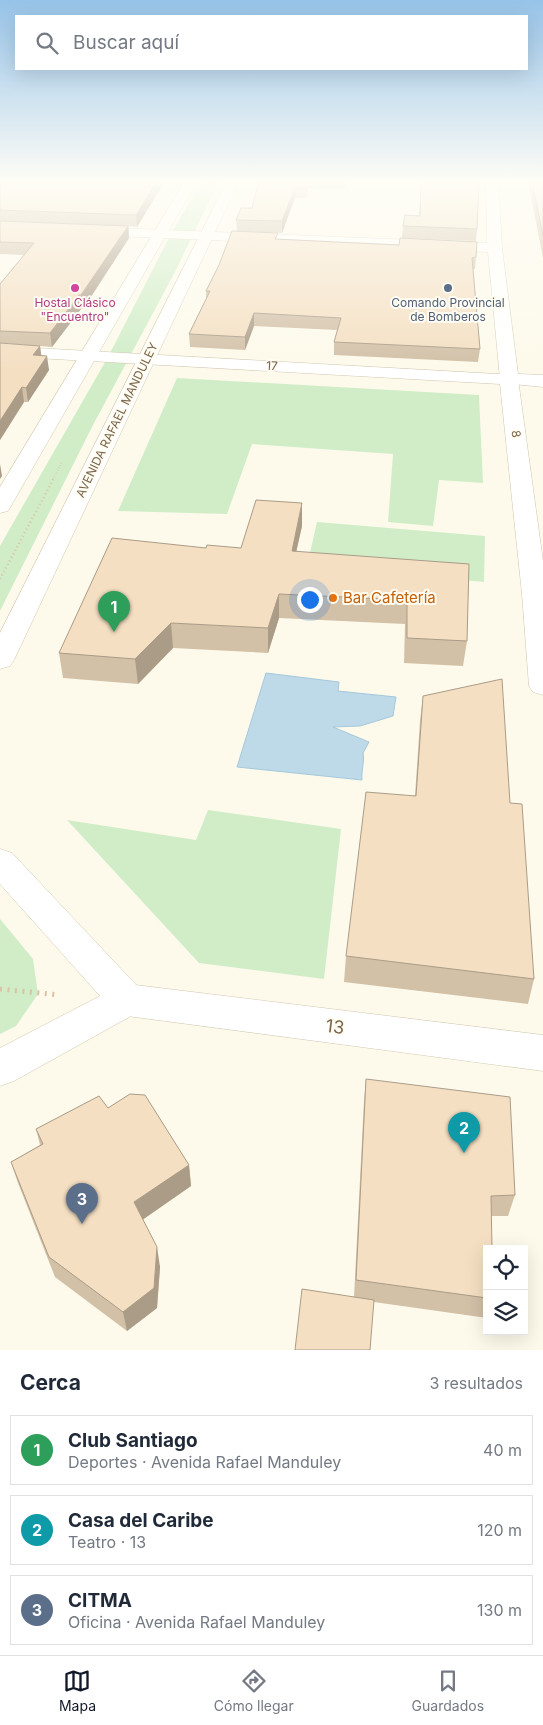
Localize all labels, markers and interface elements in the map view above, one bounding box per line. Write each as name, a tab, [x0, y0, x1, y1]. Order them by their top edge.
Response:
search box	[15, 15, 528, 70]
icon: search	[33, 29, 61, 57]
text: Buscar aquí	[73, 31, 179, 54]
marker: Hostal Clásico "Encuentro"	[69, 282, 81, 294]
marker: Comando Provincial de Bomberos	[442, 282, 454, 294]
place label: Hostal Clásico "Encuentro"	[34, 295, 116, 324]
place label: Comando Provincial de Bomberos	[391, 295, 505, 324]
street label: AVENIDA RAFAEL MANDULEY	[72, 340, 161, 500]
street label: 17	[266, 358, 278, 373]
street label: 8	[509, 429, 524, 439]
your location	[297, 587, 323, 613]
place label: Bar Cafetería	[343, 588, 436, 607]
pin: 1	[98, 591, 130, 632]
marker: Bar Cafetería	[327, 592, 339, 604]
street label: 13	[325, 1015, 345, 1038]
pin: 2	[448, 1112, 480, 1153]
pin: 3	[66, 1183, 98, 1224]
map controls	[483, 1245, 528, 1335]
button: locate	[483, 1245, 528, 1290]
button: layers	[483, 1290, 528, 1335]
text: Cerca	[20, 1370, 81, 1395]
text: 3 resultados	[429, 1373, 523, 1393]
text: Club Santiago	[68, 1429, 198, 1452]
text: 1	[34, 1440, 40, 1460]
text: 40 m	[483, 1440, 522, 1460]
text: Deportes · Avenida Rafael Manduley	[68, 1452, 341, 1472]
text: Casa del Caribe	[68, 1509, 214, 1532]
text: 2	[32, 1520, 42, 1540]
text: 120 m	[477, 1520, 522, 1540]
text: Teatro · 13	[68, 1532, 146, 1552]
text: CITMA	[68, 1589, 132, 1612]
text: 3	[32, 1600, 42, 1620]
text: 130 m	[477, 1600, 522, 1620]
text: Oficina · Avenida Rafael Manduley	[68, 1612, 325, 1632]
tab: Mapa	[59, 1667, 96, 1714]
tab: Cómo llegar	[214, 1667, 294, 1714]
tab: Guardados	[412, 1667, 484, 1714]

